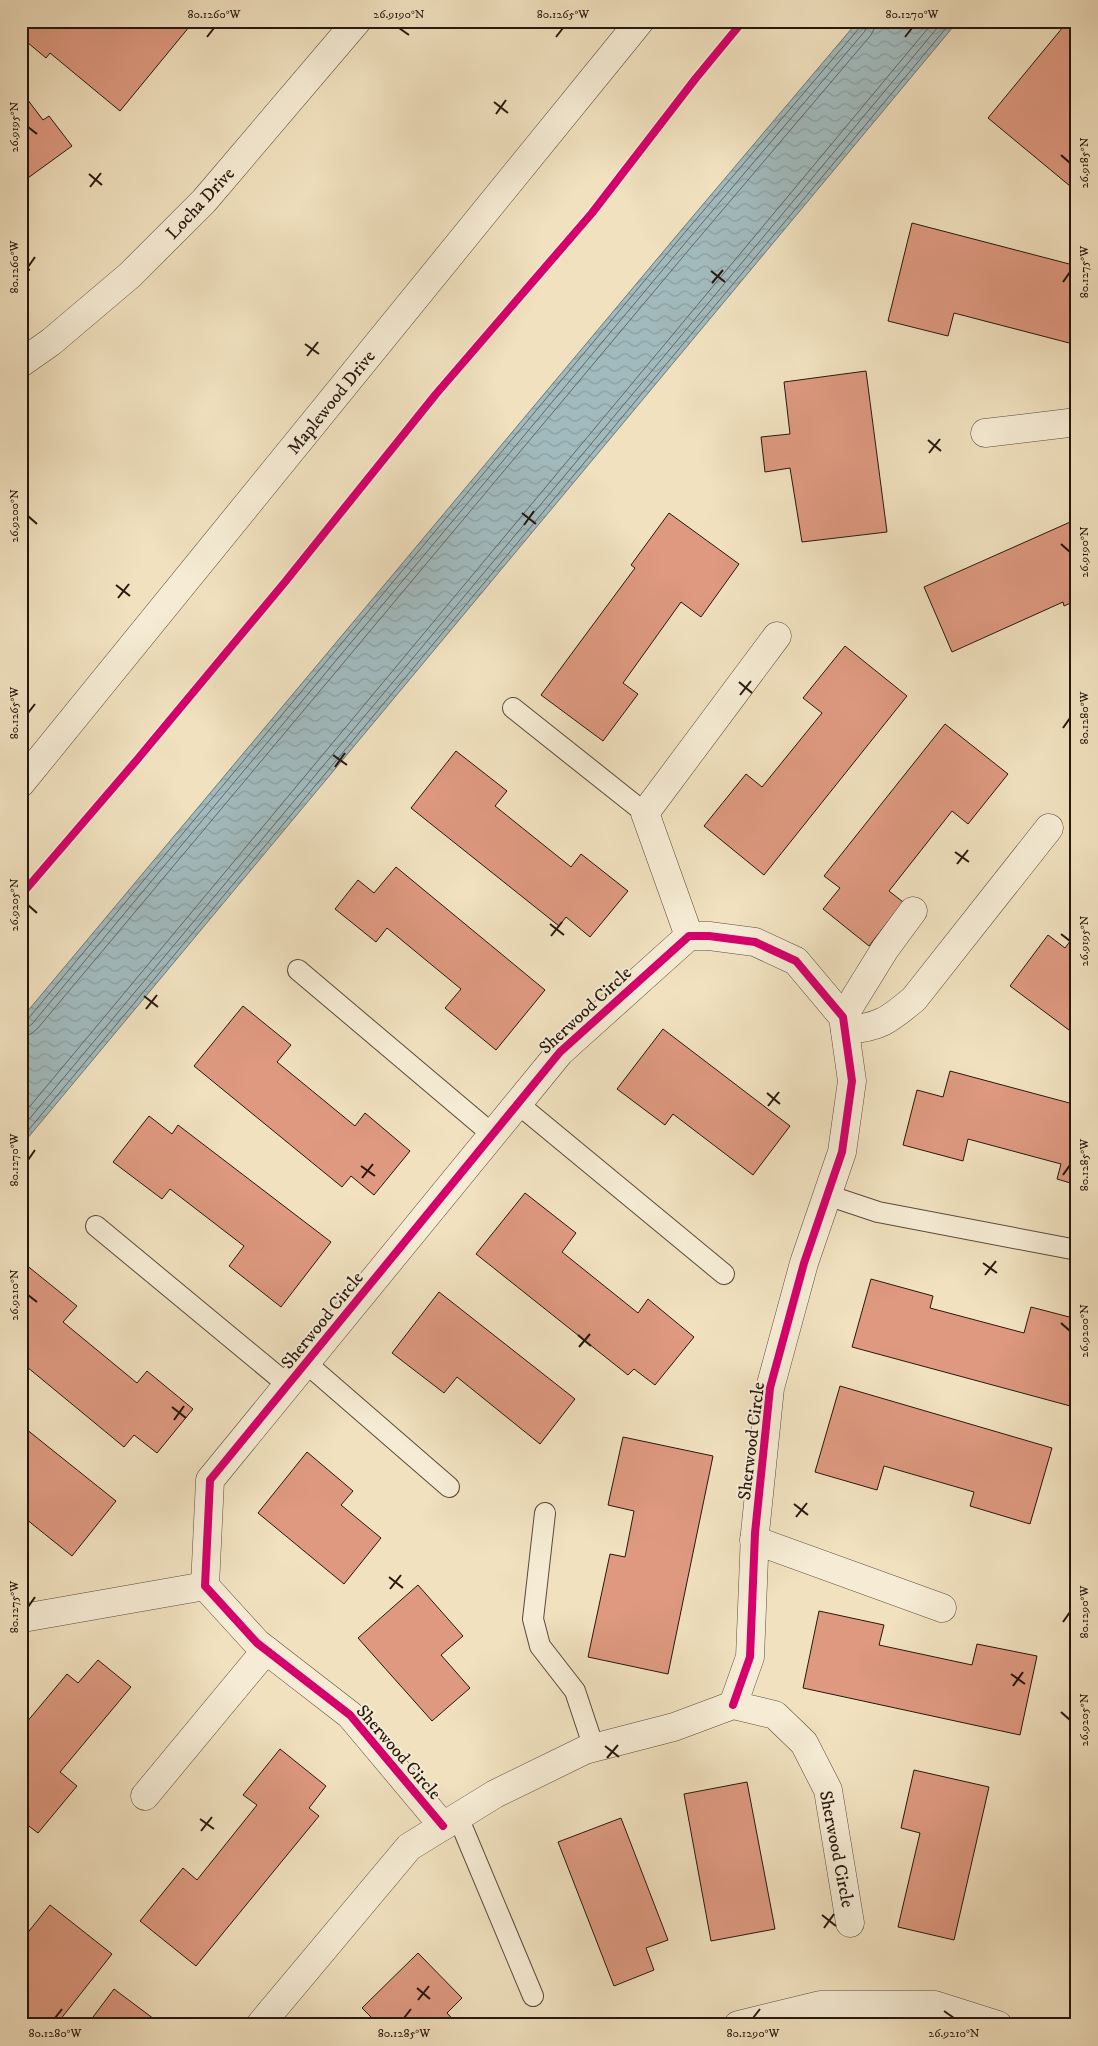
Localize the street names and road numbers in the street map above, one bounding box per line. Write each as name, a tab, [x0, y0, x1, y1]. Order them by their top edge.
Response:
street label: Locha Drive	[162, 163, 240, 244]
street label: Maplewood Drive	[283, 346, 381, 459]
street label: Sherwood Circle	[535, 962, 637, 1059]
street label: Sherwood Circle	[277, 1268, 369, 1374]
street label: Sherwood Circle	[734, 1381, 770, 1501]
street label: Sherwood Circle	[351, 1701, 445, 1805]
street label: Sherwood Circle	[814, 1789, 858, 1910]

